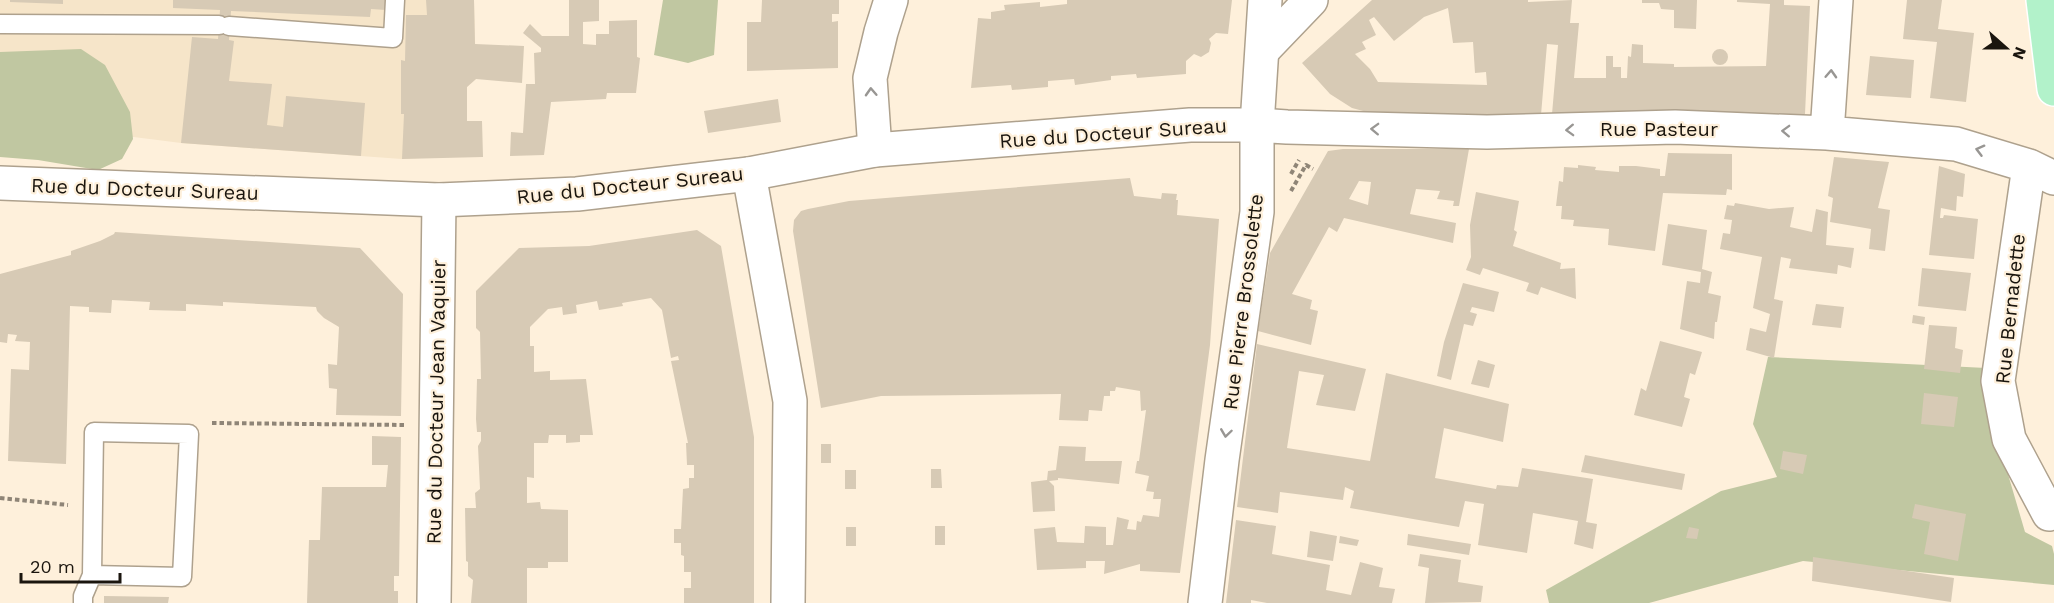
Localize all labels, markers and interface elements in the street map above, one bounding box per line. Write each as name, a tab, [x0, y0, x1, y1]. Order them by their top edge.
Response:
north arrow	[1976, 18, 2036, 78]
text: N	[2009, 44, 2031, 62]
one-way arrow	[1825, 70, 1838, 79]
one-way arrow	[865, 87, 878, 96]
street label: Rue du Docteur Sureau	[998, 113, 1228, 153]
street label: Rue Pasteur	[1600, 117, 1718, 141]
one-way arrow	[1371, 122, 1380, 135]
one-way arrow	[1566, 124, 1575, 136]
one-way arrow	[1782, 125, 1791, 138]
one-way arrow	[1975, 145, 1985, 158]
street label: Rue du Docteur Sureau	[515, 161, 745, 209]
street label: Rue du Docteur Sureau	[31, 173, 259, 205]
street label: Rue Pierre Brossolette	[1218, 193, 1268, 411]
street label: Rue Bernadette	[1990, 233, 2030, 385]
street label: Rue du Docteur Jean Vaquier	[422, 259, 450, 545]
one-way arrow	[1221, 428, 1233, 438]
scale bar	[21, 546, 120, 584]
text: 20 m	[30, 556, 75, 577]

